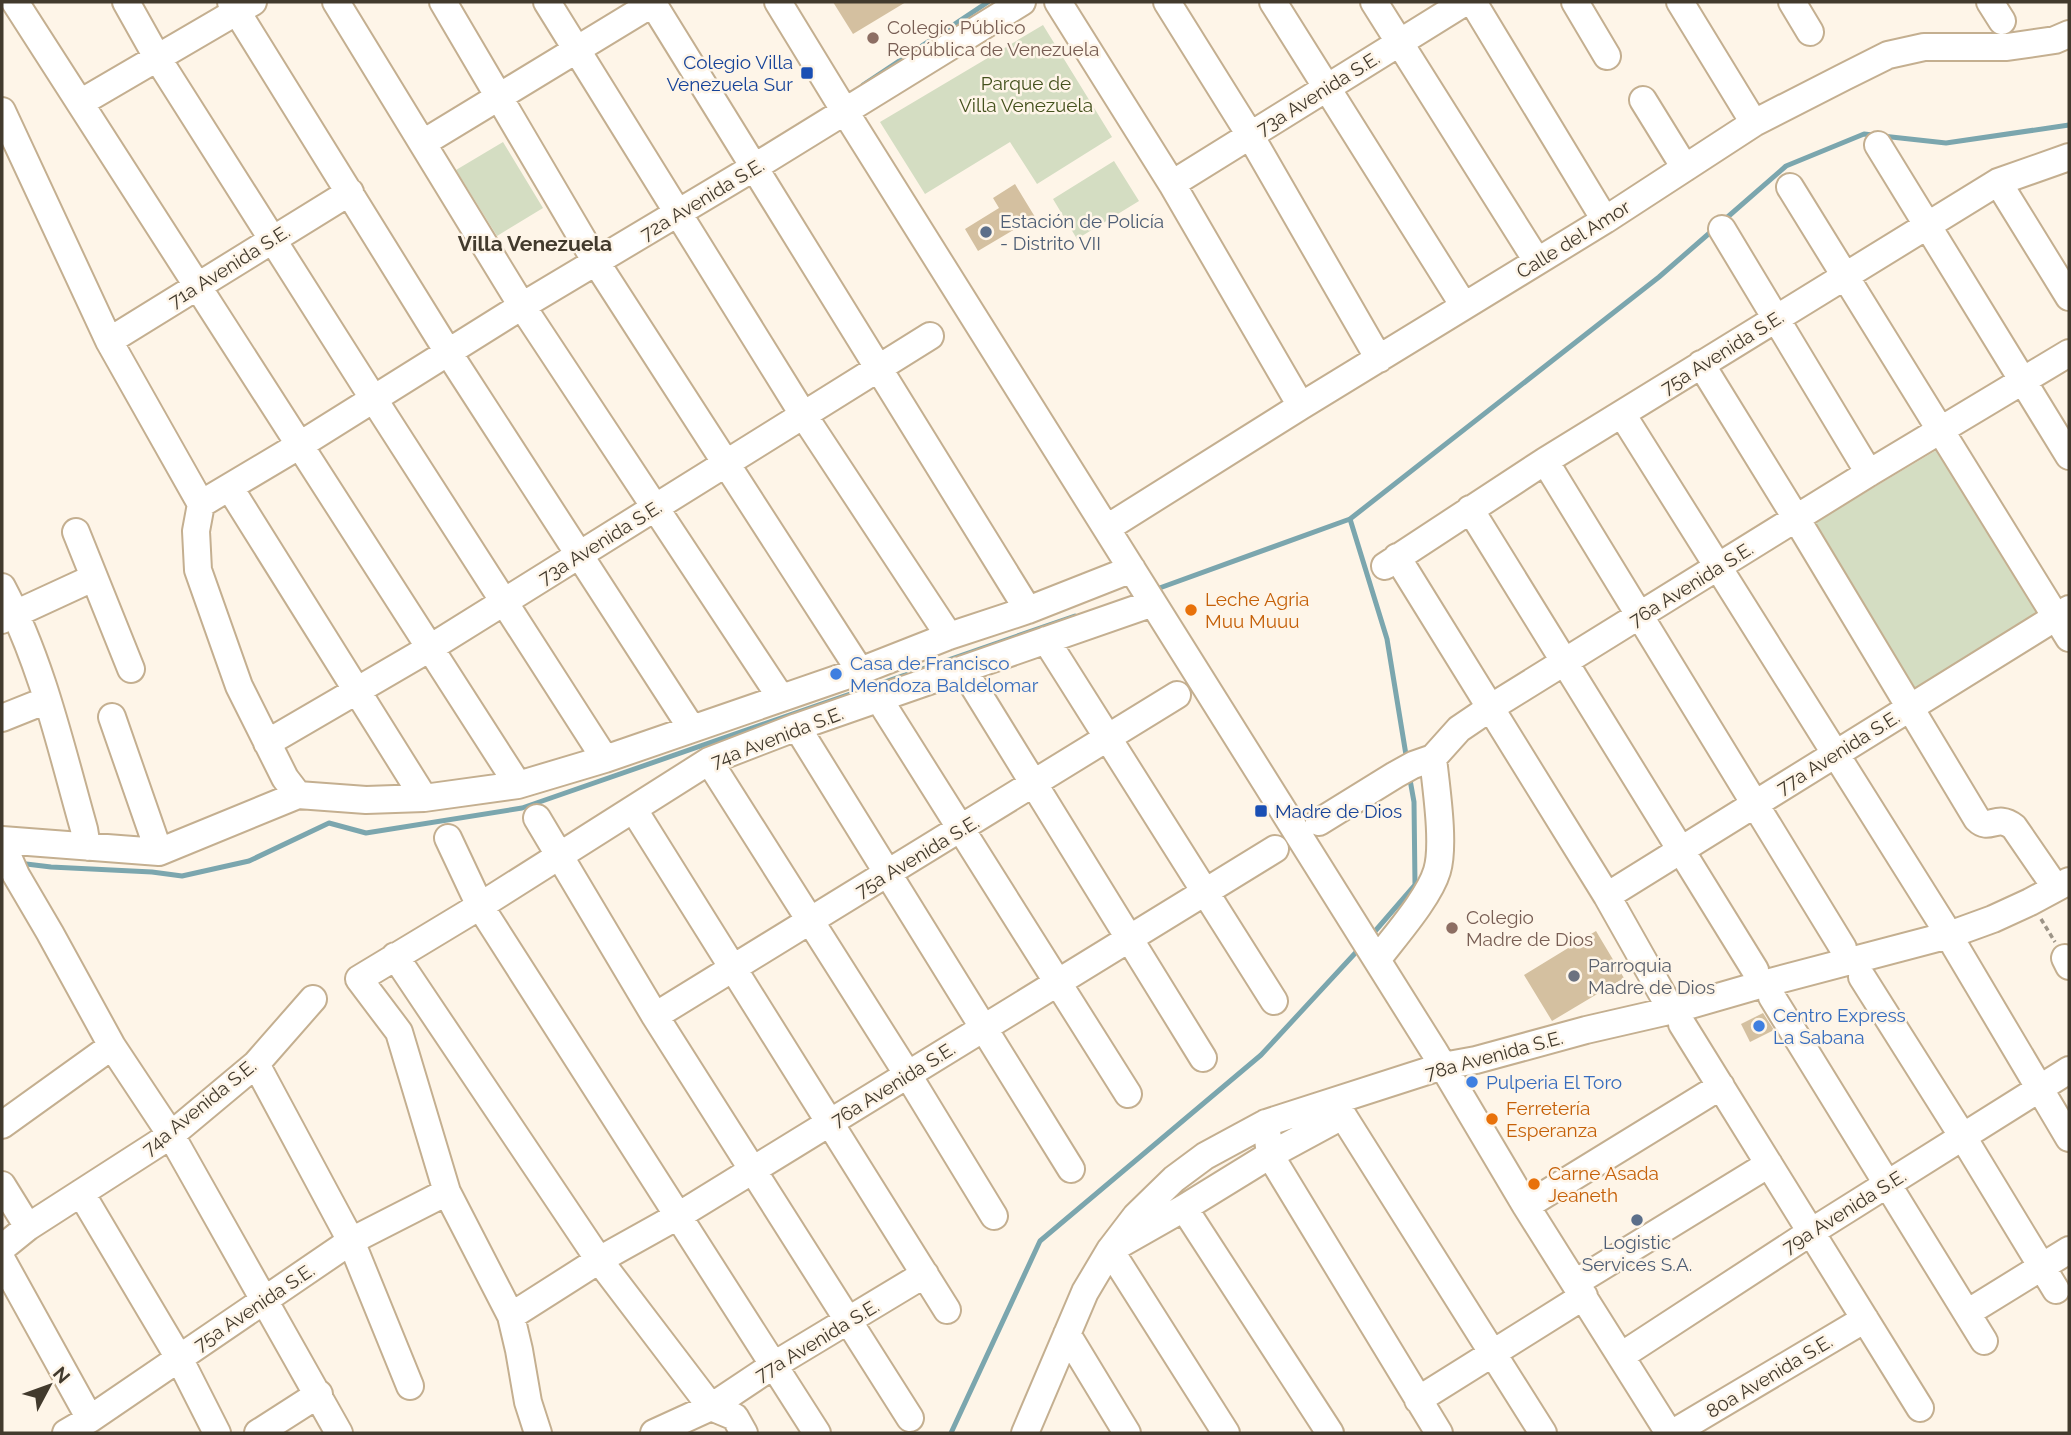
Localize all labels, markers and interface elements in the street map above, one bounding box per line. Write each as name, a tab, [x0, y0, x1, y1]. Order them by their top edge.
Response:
place label: Colegio Público República de Venezuela	[887, 16, 1099, 60]
marker: Colegio Público República de Venezuela	[865, 30, 881, 46]
street label: 73a Avenida S.E.	[1253, 46, 1383, 140]
place label: Colegio Villa Venezuela Sur	[666, 51, 793, 95]
marker: Colegio Villa Venezuela Sur	[799, 65, 815, 81]
park label: Parque de Villa Venezuela	[959, 72, 1093, 116]
street label: 72a Avenida S.E.	[636, 153, 768, 245]
street label: Calle del Amor	[1512, 195, 1634, 283]
place label: Estación de Policía - Distrito VII	[1000, 210, 1164, 254]
street label: 71a Avenida S.E.	[164, 220, 294, 312]
marker: Estación de Policía - Distrito VII	[978, 224, 994, 240]
district label: Villa Venezuela	[458, 231, 612, 256]
street label: 75a Avenida S.E.	[1657, 305, 1787, 399]
street label: 73a Avenida S.E.	[535, 495, 665, 589]
street label: 76a Avenida S.E.	[1625, 537, 1757, 631]
place label: Leche Agria Muu Muuu	[1205, 588, 1309, 632]
marker: Leche Agria Muu Muuu	[1183, 602, 1199, 618]
place label: Casa de Francisco Mendoza Baldelomar	[850, 652, 1039, 696]
marker: Casa de Francisco Mendoza Baldelomar	[828, 666, 844, 682]
street label: 74a Avenida S.E.	[708, 702, 846, 772]
street label: 77a Avenida S.E.	[1773, 705, 1903, 799]
place label: Madre de Dios	[1275, 800, 1402, 822]
marker: Madre de Dios	[1253, 803, 1269, 819]
street label: 75a Avenida S.E.	[851, 810, 983, 902]
place label: Colegio Madre de Dios	[1466, 906, 1593, 950]
marker: Colegio Madre de Dios	[1444, 920, 1460, 936]
place label: Parroquia Madre de Dios	[1588, 954, 1715, 998]
marker: Parroquia Madre de Dios	[1566, 968, 1582, 984]
place label: Centro Express La Sabana	[1773, 1004, 1906, 1048]
marker: Centro Express La Sabana	[1751, 1018, 1767, 1034]
street label: 78a Avenida S.E.	[1423, 1026, 1565, 1084]
street label: 76a Avenida S.E.	[827, 1037, 959, 1131]
street label: 74a Avenida S.E.	[138, 1054, 260, 1160]
place label: Pulperia El Toro	[1486, 1071, 1622, 1093]
marker: Pulperia El Toro	[1464, 1074, 1480, 1090]
place label: Ferretería Esperanza	[1506, 1097, 1597, 1141]
marker: Ferretería Esperanza	[1484, 1111, 1500, 1127]
place label: Carne Asada Jeaneth	[1548, 1162, 1659, 1206]
street label: 79a Avenida S.E.	[1778, 1164, 1910, 1258]
marker: Carne Asada Jeaneth	[1526, 1176, 1542, 1192]
marker: Logistic Services S.A.	[1629, 1212, 1645, 1228]
place label: Logistic Services S.A.	[1582, 1231, 1692, 1275]
street label: 75a Avenida S.E.	[190, 1259, 318, 1355]
street label: 77a Avenida S.E.	[751, 1294, 883, 1386]
street label: 80a Avenida S.E.	[1702, 1330, 1836, 1422]
north arrow	[14, 1351, 84, 1421]
text: N	[49, 1362, 75, 1388]

